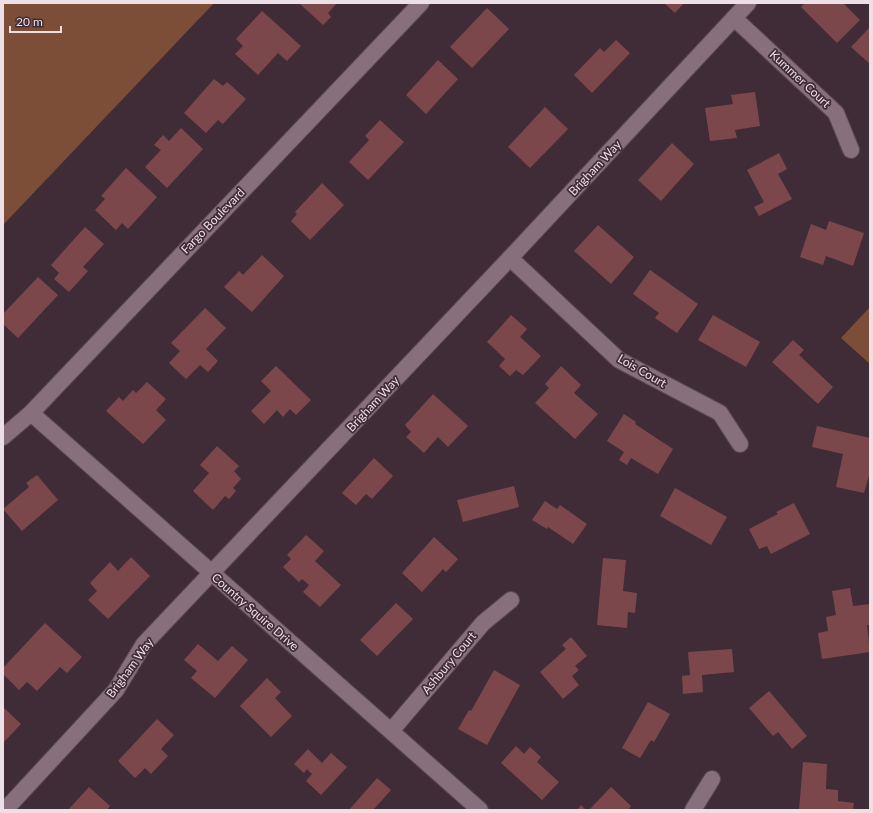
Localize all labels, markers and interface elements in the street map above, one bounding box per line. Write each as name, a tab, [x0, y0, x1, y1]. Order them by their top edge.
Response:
scale bar	[10, 8, 61, 34]
text: 20 m	[16, 14, 43, 29]
street label: Kummer Court	[767, 47, 834, 111]
street label: Brigham Way	[565, 136, 625, 198]
street label: Fargo Boulevard	[178, 185, 248, 257]
street label: Lois Court	[615, 351, 670, 391]
street label: Brigham Way	[343, 372, 403, 434]
street label: Country Squire Drive	[209, 570, 302, 654]
street label: Ashbury Court	[418, 628, 479, 697]
street label: Brigham Way	[103, 634, 157, 701]

